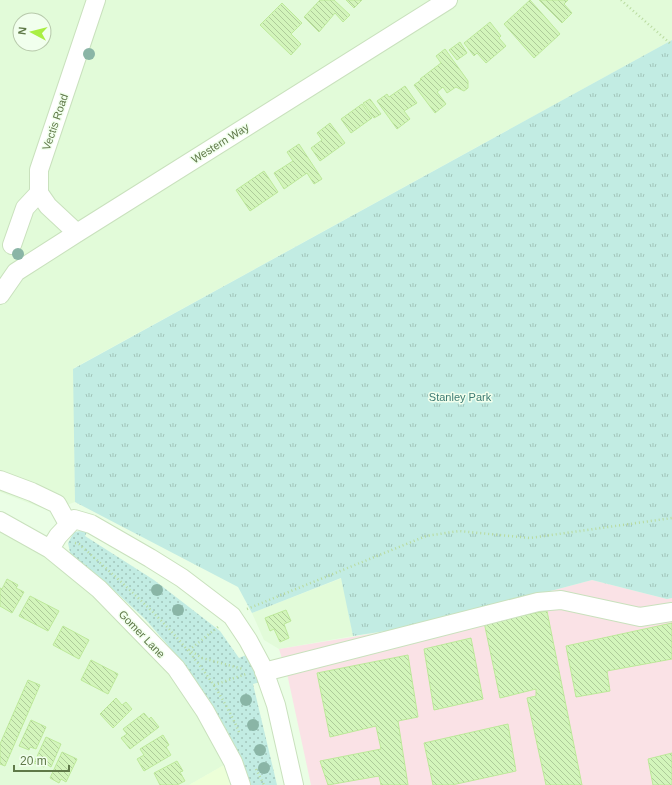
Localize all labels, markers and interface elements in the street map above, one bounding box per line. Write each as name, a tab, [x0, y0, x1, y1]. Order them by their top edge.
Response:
north arrow	[12, 12, 52, 52]
text: N	[16, 26, 29, 35]
street label: Vectis Road	[40, 92, 70, 152]
street label: Western Way	[189, 120, 251, 165]
park label: Stanley Park	[429, 391, 492, 403]
street label: Gomer Lane	[116, 608, 168, 660]
scale bar	[14, 747, 69, 773]
text: 20 m	[20, 754, 47, 768]

